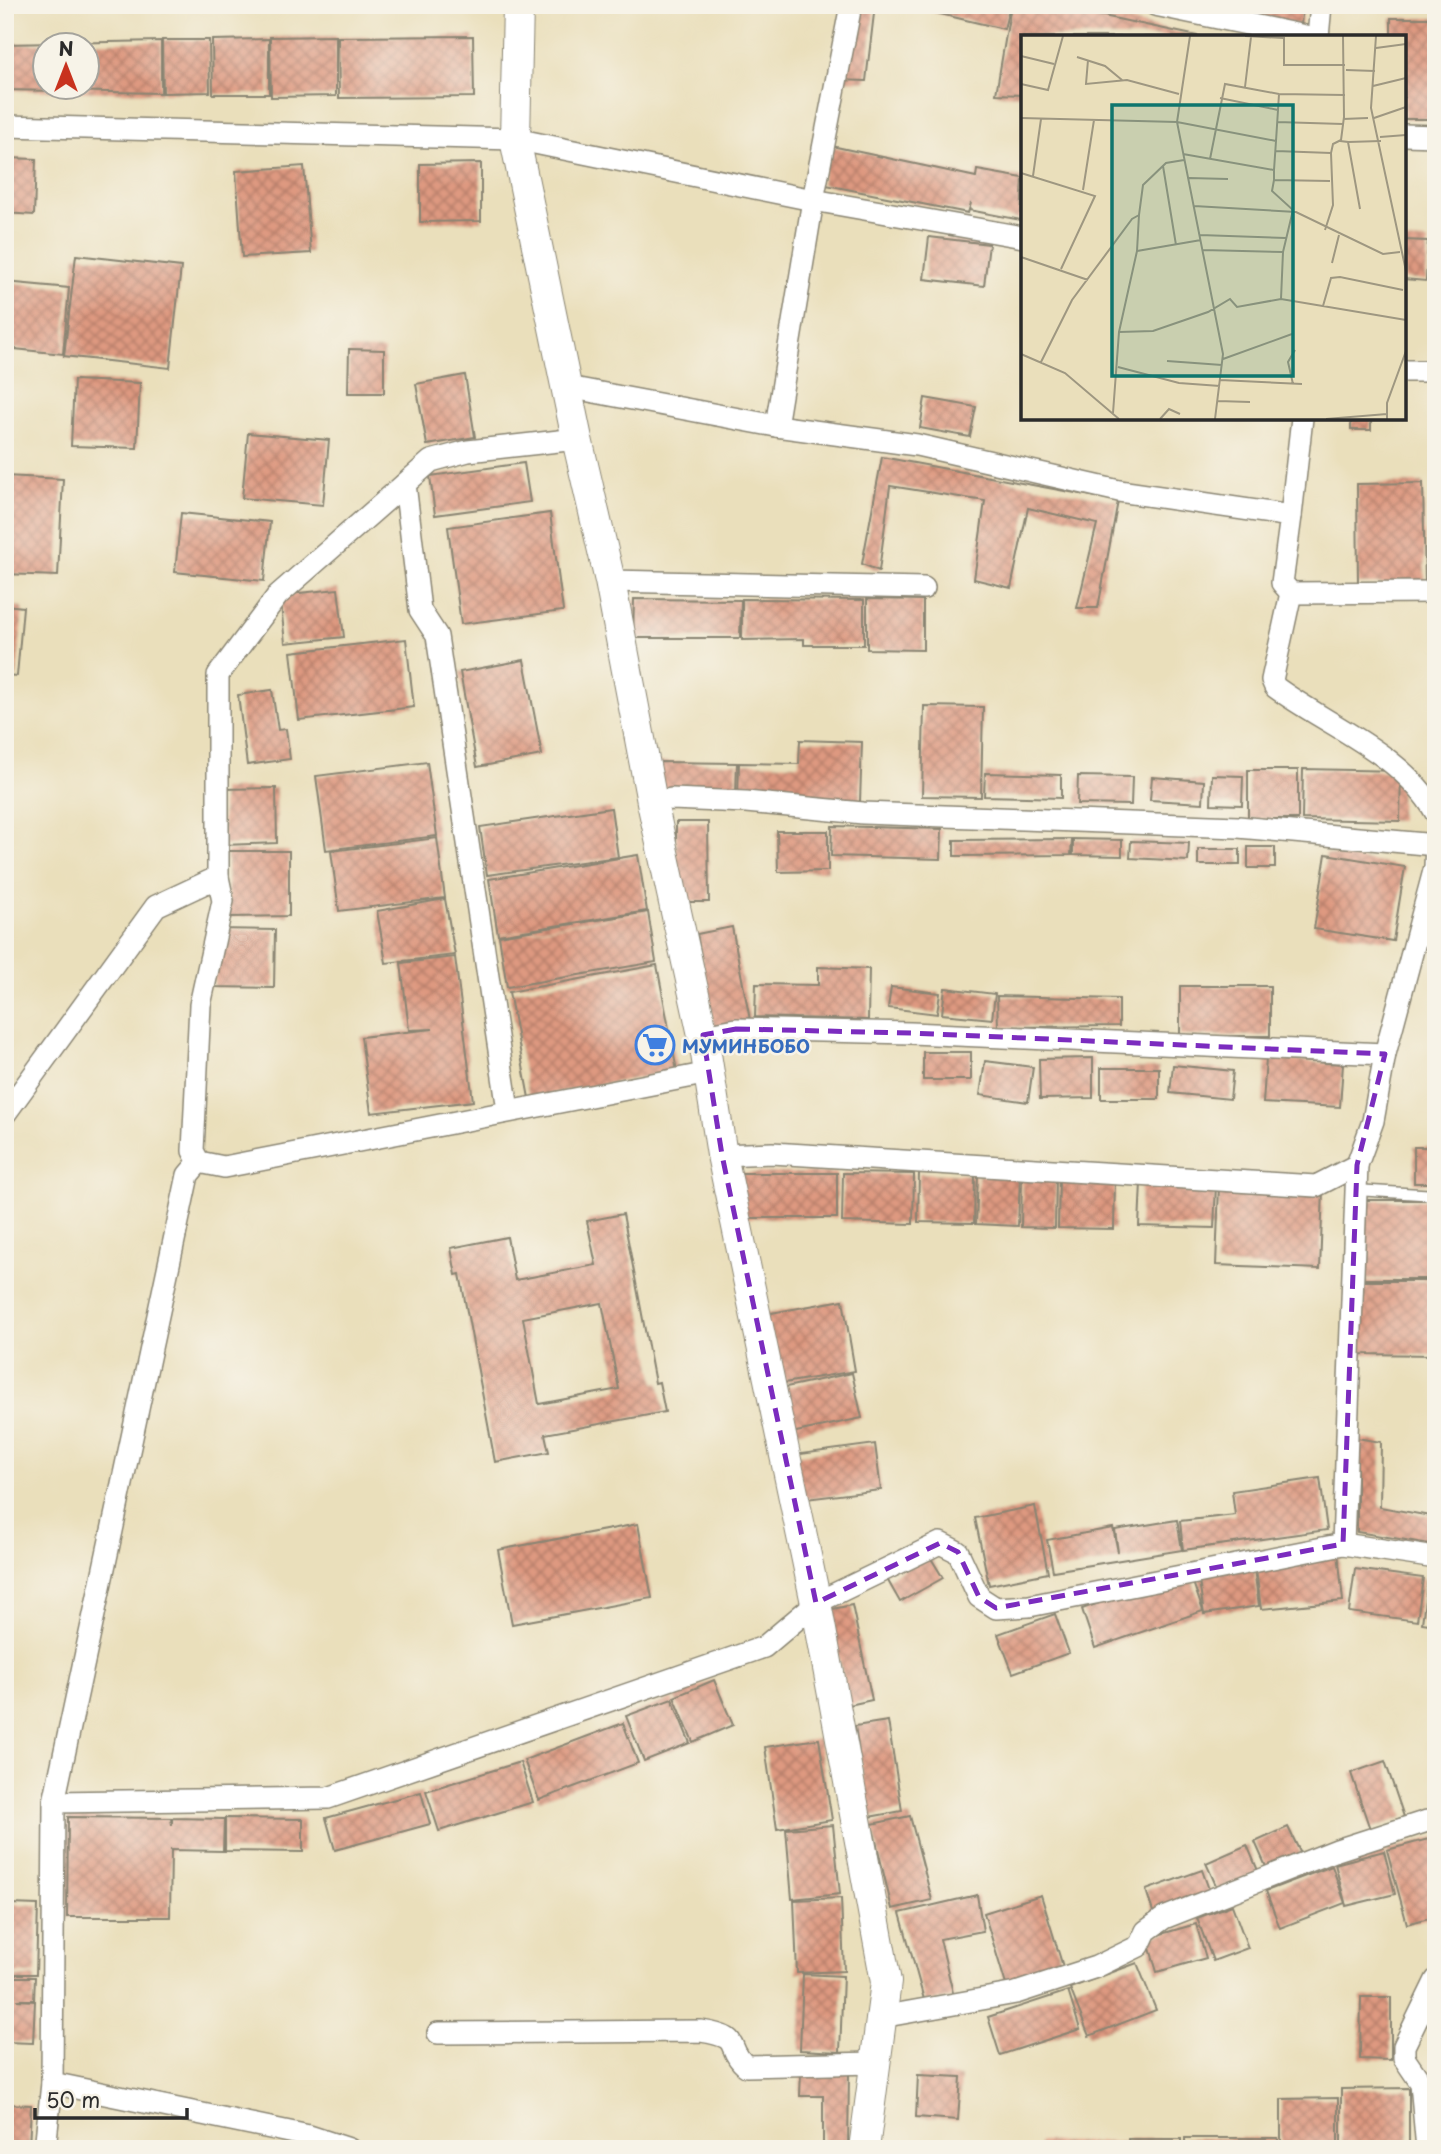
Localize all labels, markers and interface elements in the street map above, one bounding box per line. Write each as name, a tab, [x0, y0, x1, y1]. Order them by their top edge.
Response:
north arrow	[32, 32, 102, 102]
text: N	[58, 34, 74, 62]
inset map	[1021, 35, 1406, 420]
supermarket icon: МУМИНБОБО	[634, 1024, 676, 1066]
place label: МУМИНБОБО	[682, 1032, 810, 1059]
scale bar	[35, 2077, 187, 2121]
text: 50 m	[46, 2083, 100, 2115]

